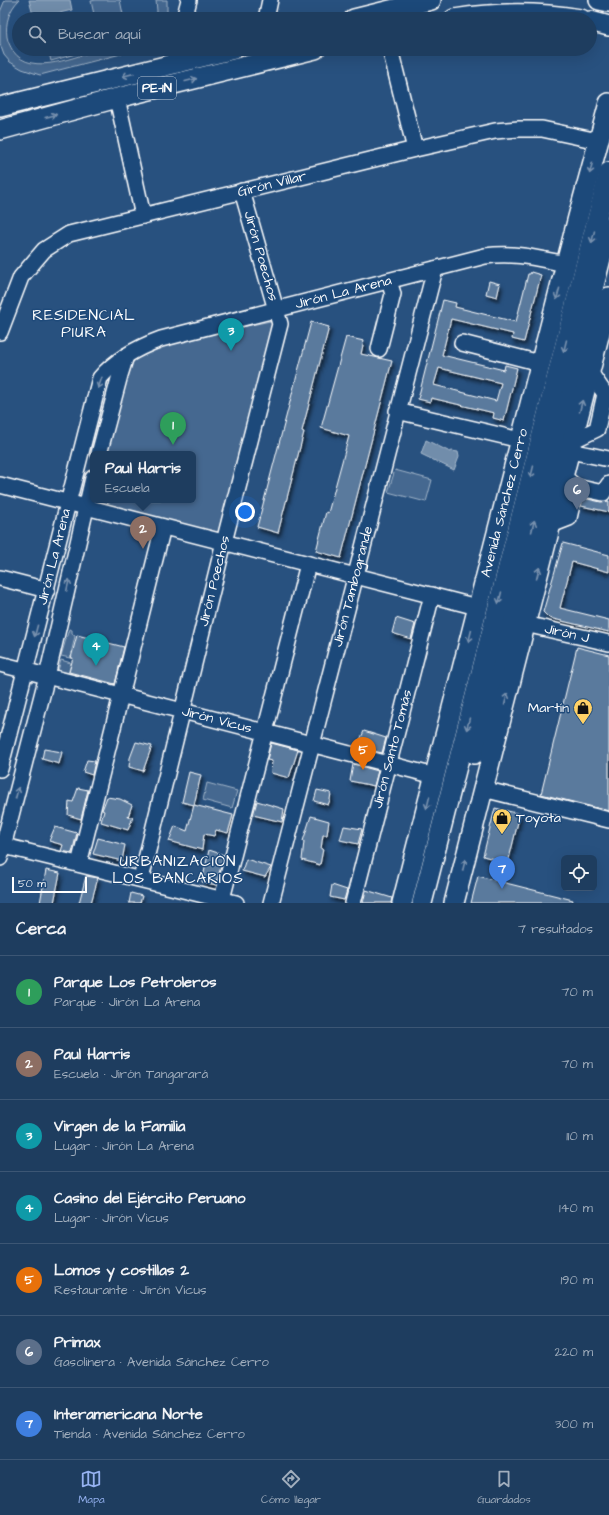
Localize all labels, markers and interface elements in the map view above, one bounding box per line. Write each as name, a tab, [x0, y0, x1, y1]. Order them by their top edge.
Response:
search box	[12, 12, 597, 56]
icon: search	[26, 23, 48, 45]
text: Buscar aquí	[58, 24, 140, 45]
one-way arrow	[122, 72, 135, 80]
one-way arrow	[184, 75, 197, 83]
road number: PE-1N	[138, 77, 176, 99]
one-way arrow	[44, 112, 57, 119]
one-way arrow	[587, 161, 594, 174]
street label: Girón Villar	[235, 166, 309, 202]
street label: Jirón Poechos	[239, 209, 283, 303]
one-way arrow	[588, 230, 596, 243]
street label: Jirón La Arena	[293, 270, 394, 314]
one-way arrow	[554, 287, 561, 300]
district label: RESIDENCIAL PIURA	[32, 305, 136, 343]
pin: 3	[218, 318, 244, 351]
one-way arrow	[560, 339, 568, 352]
one-way arrow	[95, 376, 103, 388]
one-way arrow	[578, 400, 585, 413]
pin: 1	[160, 412, 186, 445]
street label: Avenida Sánchez Cerro	[476, 426, 533, 579]
popup	[90, 451, 196, 503]
text: Paul Harris	[105, 458, 181, 479]
one-way arrow	[528, 465, 536, 478]
pin: 6	[564, 477, 590, 510]
text: Escuela	[105, 479, 150, 497]
your location	[235, 502, 255, 522]
street label: Jirón La Arena	[32, 507, 76, 607]
pin: 2	[130, 516, 156, 549]
one-way arrow	[529, 520, 537, 533]
street label: Jirón Tambogrande	[328, 523, 378, 649]
street label: Jirón Poechos	[194, 533, 235, 628]
one-way arrow	[535, 566, 543, 579]
one-way arrow	[64, 579, 72, 592]
one-way arrow	[496, 591, 503, 604]
street label: Jirón J	[543, 619, 592, 648]
one-way arrow	[32, 624, 39, 637]
one-way arrow	[466, 630, 473, 643]
pin: 4	[83, 633, 109, 666]
street label: Jirón Santo Tomás	[368, 688, 417, 810]
one-way arrow	[503, 692, 511, 705]
shop icon: Martín	[572, 697, 594, 725]
place label: Martín	[528, 698, 569, 718]
street label: Jirón Vicus	[180, 701, 254, 738]
one-way arrow	[464, 717, 471, 730]
pin: 5	[350, 737, 376, 770]
one-way arrow	[14, 787, 21, 800]
one-way arrow	[423, 796, 431, 809]
shop icon: Toyota	[491, 807, 513, 835]
place label: Toyota	[516, 808, 561, 828]
district label: URBANIZACIÒN LOS BANCARIOS	[112, 851, 244, 889]
map controls	[561, 855, 597, 891]
button: locate	[561, 855, 597, 891]
pin: 7	[489, 856, 515, 889]
one-way arrow	[461, 859, 468, 872]
scale bar	[12, 875, 87, 894]
text: 50 m	[18, 876, 46, 891]
text: Cerca	[16, 917, 66, 941]
text: 7 resultados	[518, 920, 593, 938]
text: Parque Los Petroleros	[54, 972, 216, 993]
text: 1	[28, 983, 30, 1001]
text: 70 m	[561, 983, 593, 1001]
text: Parque · Jirón La Arena	[54, 993, 200, 1011]
text: Paul Harris	[54, 1044, 130, 1065]
text: 2	[25, 1055, 33, 1073]
text: 70 m	[561, 1055, 593, 1073]
text: Escuela · Jirón Tangarará	[54, 1065, 208, 1083]
text: Virgen de la Familia	[54, 1116, 185, 1137]
text: 3	[26, 1127, 32, 1145]
text: 110 m	[566, 1127, 593, 1145]
text: Lugar · Jirón La Arena	[54, 1137, 194, 1155]
text: Casino del Ejército Peruano	[54, 1188, 246, 1209]
text: 4	[25, 1199, 33, 1217]
text: 140 m	[559, 1199, 593, 1217]
text: Lugar · Jirón Vicus	[54, 1209, 169, 1227]
text: Lomos y costillas 2	[54, 1260, 189, 1281]
text: 5	[24, 1271, 34, 1289]
text: 190 m	[560, 1271, 593, 1289]
text: Restaurante · Jirón Vicus	[54, 1281, 207, 1299]
text: Primax	[54, 1332, 100, 1353]
text: 6	[25, 1343, 33, 1361]
text: 220 m	[555, 1343, 593, 1361]
text: Gasolinera · Avenida Sánchez Cerro	[54, 1353, 269, 1371]
text: Interamericana Norte	[54, 1404, 203, 1425]
text: 7	[25, 1415, 33, 1433]
text: 300 m	[555, 1415, 593, 1433]
text: Tienda · Avenida Sánchez Cerro	[54, 1425, 245, 1443]
tab: Mapa	[78, 1468, 105, 1507]
tab: Cómo llegar	[261, 1468, 321, 1507]
tab: Guardados	[477, 1468, 531, 1507]

